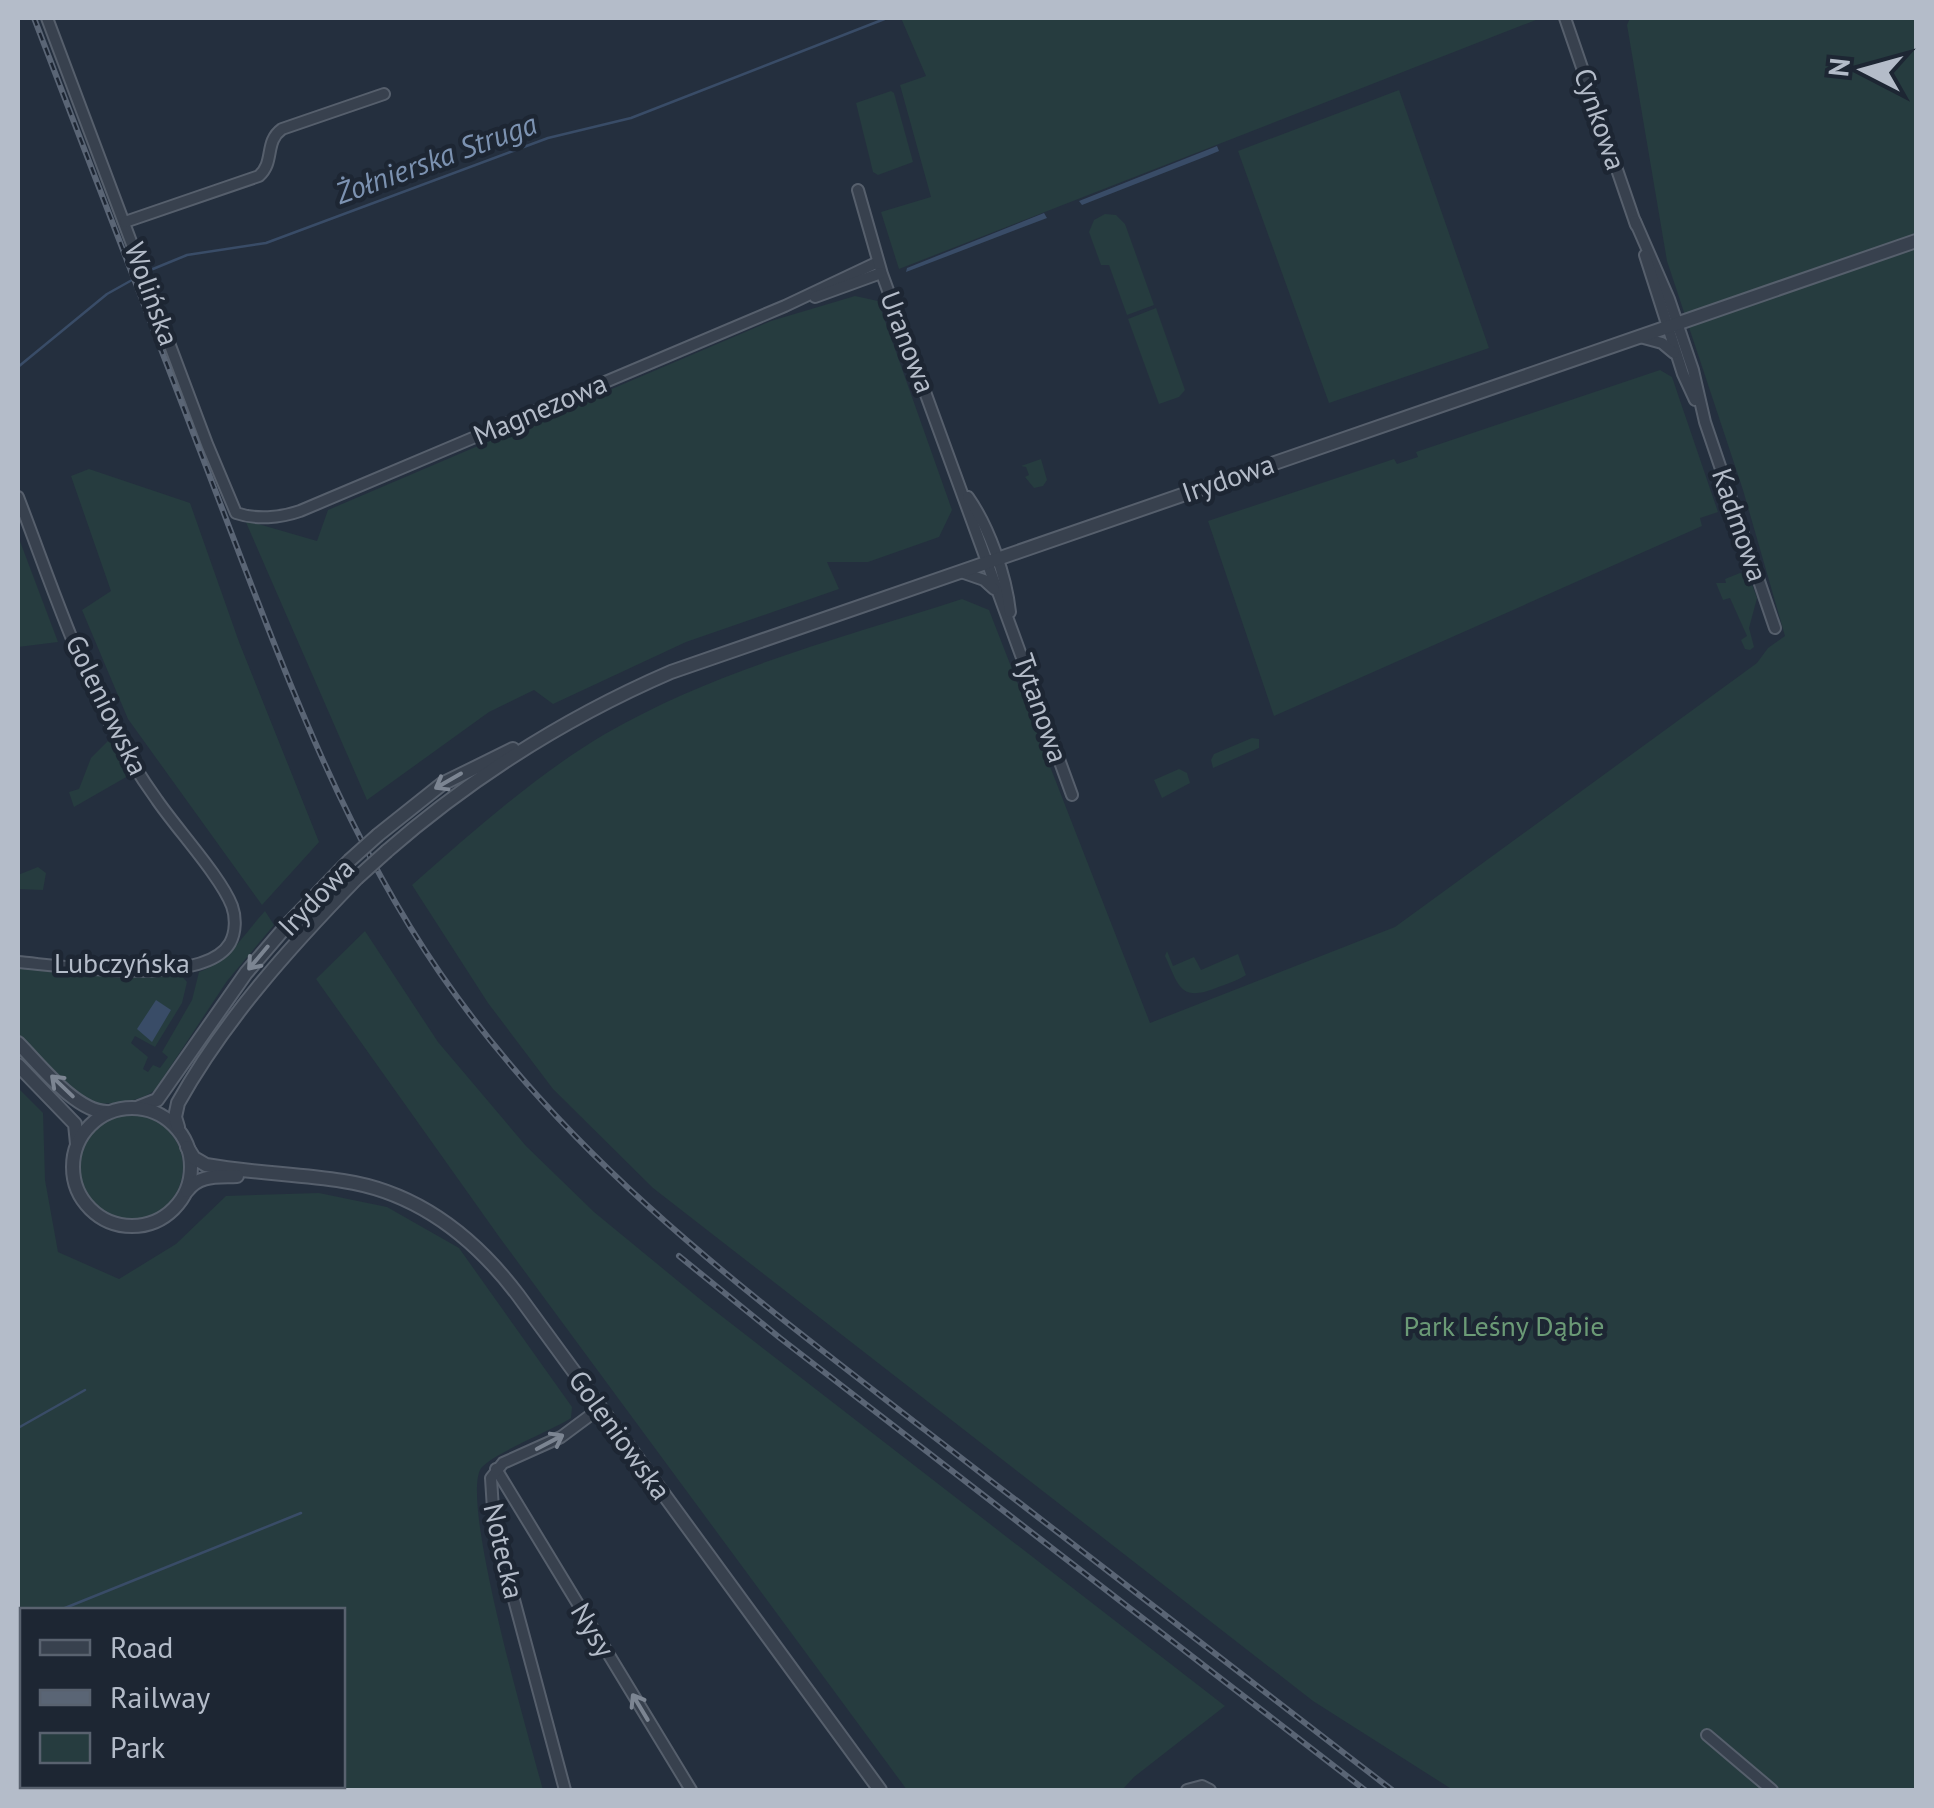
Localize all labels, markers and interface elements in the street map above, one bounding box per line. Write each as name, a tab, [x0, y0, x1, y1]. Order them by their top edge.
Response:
north arrow	[1814, 20, 1914, 120]
text: N	[1819, 56, 1858, 78]
street label: Cynkowa	[1566, 63, 1635, 175]
water label: Żołnierska Struga	[328, 103, 542, 212]
street label: Wolińska	[117, 237, 188, 350]
street label: Uranowa	[872, 286, 945, 398]
street label: Magnezowa	[467, 364, 612, 453]
street label: Irydowa	[1177, 445, 1279, 510]
street label: Kadmowa	[1704, 463, 1777, 586]
street label: Goleniowska	[58, 628, 157, 781]
street label: Tytanowa	[1006, 648, 1077, 767]
one-way arrow	[434, 771, 463, 791]
street label: Irydowa	[269, 850, 362, 944]
street label: Lubczyńska	[54, 944, 190, 981]
one-way arrow	[247, 945, 269, 971]
one-way arrow	[50, 1074, 74, 1098]
park label: Park Leśny Dąbie	[1404, 1307, 1604, 1344]
street label: Goleniowska	[561, 1362, 680, 1507]
one-way arrow	[534, 1431, 564, 1451]
street label: Notecka	[476, 1500, 533, 1602]
street label: Nysy	[563, 1596, 624, 1664]
legend	[20, 1608, 345, 1788]
text: Road	[110, 1627, 174, 1666]
text: Railway	[110, 1677, 210, 1716]
one-way arrow	[630, 1693, 650, 1722]
text: Park	[110, 1727, 166, 1766]

